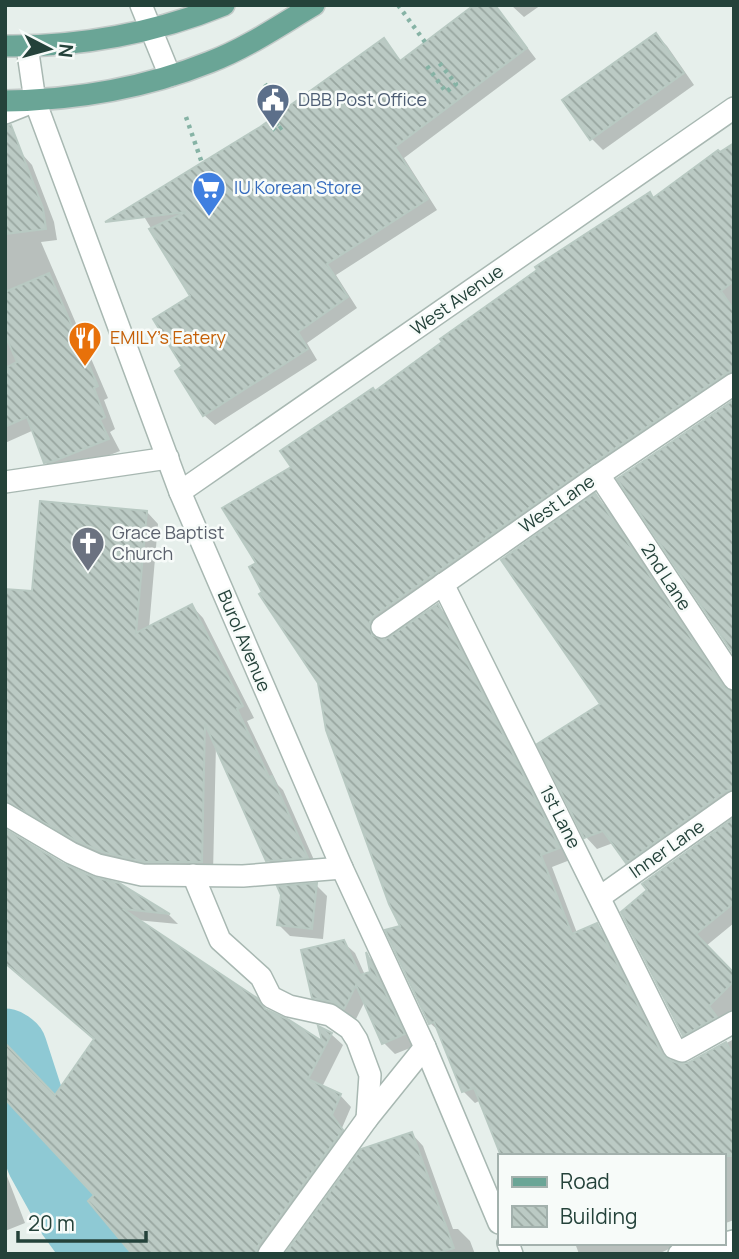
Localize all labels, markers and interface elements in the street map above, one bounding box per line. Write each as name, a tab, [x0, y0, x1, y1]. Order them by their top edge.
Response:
north arrow	[14, 14, 84, 84]
text: N	[52, 43, 80, 59]
public building icon: DBB Post Office	[254, 81, 292, 130]
place label: DBB Post Office	[298, 87, 427, 111]
supermarket icon: IU Korean Store	[190, 169, 228, 218]
place label: IU Korean Store	[234, 175, 361, 199]
street label: West Avenue	[405, 258, 508, 340]
restaurant icon: EMILY's Eatery	[66, 319, 104, 368]
place label: EMILY's Eatery	[110, 325, 227, 349]
street label: West Lane	[514, 468, 599, 538]
place label: Grace Baptist Church	[112, 520, 224, 565]
church icon: Grace Baptist Church	[69, 524, 107, 573]
street label: 2nd Lane	[636, 538, 697, 615]
street label: Burol Avenue	[213, 586, 277, 695]
street label: 1st Lane	[535, 781, 587, 852]
street label: Inner Lane	[624, 814, 709, 883]
legend	[498, 1154, 725, 1245]
text: Road	[560, 1167, 610, 1195]
scale bar	[18, 1200, 145, 1244]
text: Building	[560, 1202, 637, 1230]
text: 20 m	[28, 1209, 75, 1237]

